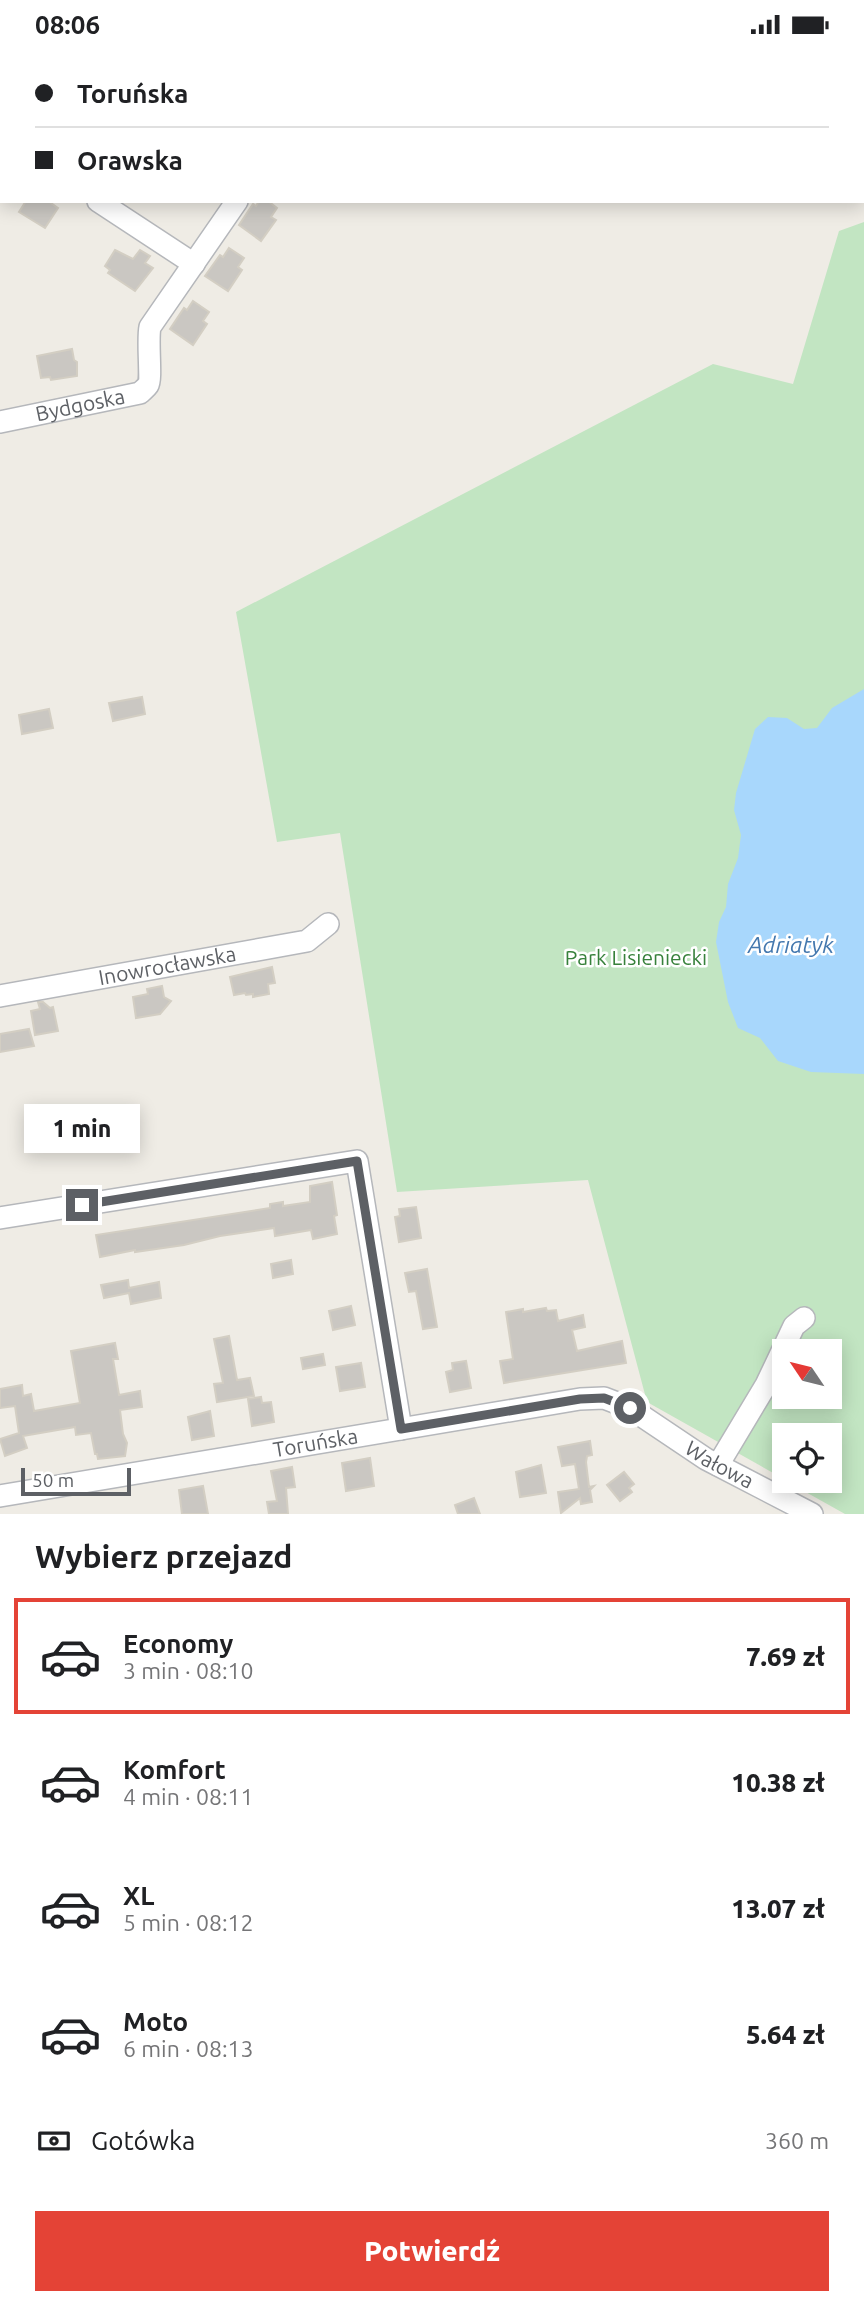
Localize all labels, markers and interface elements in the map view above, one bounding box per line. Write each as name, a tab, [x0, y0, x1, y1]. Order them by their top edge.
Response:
text: 08:06	[35, 10, 100, 39]
text: Toruńska	[77, 79, 188, 108]
text: Orawska	[77, 146, 183, 175]
street label: Bydgoska	[33, 383, 127, 425]
water label: Adriatyk	[747, 932, 834, 957]
street label: Inowrocławska	[97, 941, 238, 989]
park label: Park Lisieniecki	[565, 945, 707, 969]
callout: 1 min	[24, 1103, 140, 1153]
text: 1 min	[53, 1116, 111, 1141]
route end	[66, 1189, 98, 1221]
north arrow	[772, 1339, 842, 1409]
map controls	[772, 1339, 842, 1493]
route start	[614, 1392, 646, 1424]
street label: Toruńska	[271, 1423, 360, 1461]
button: locate	[772, 1423, 842, 1493]
street label: Wałowa	[681, 1435, 758, 1493]
scale bar	[21, 1465, 131, 1497]
text: 50 m	[32, 1469, 74, 1491]
text: Wybierz przejazd	[35, 1538, 293, 1574]
icon: car	[39, 1625, 102, 1688]
text: Economy	[123, 1629, 233, 1658]
text: 7.69 zł	[746, 1642, 825, 1671]
text: 3 min · 08:10	[123, 1658, 254, 1683]
icon: car	[39, 1751, 102, 1814]
text: Komfort	[123, 1755, 226, 1784]
text: 10.38 zł	[731, 1768, 825, 1797]
text: 4 min · 08:11	[123, 1784, 254, 1809]
icon: car	[39, 1877, 102, 1940]
text: XL	[123, 1881, 154, 1910]
text: 13.07 zł	[731, 1894, 825, 1923]
text: 5 min · 08:12	[123, 1910, 254, 1935]
icon: car	[39, 2003, 102, 2066]
text: Moto	[123, 2007, 188, 2036]
text: 5.64 zł	[746, 2020, 825, 2049]
text: 6 min · 08:13	[123, 2036, 254, 2061]
icon: cash	[35, 2122, 73, 2160]
text: Gotówka	[91, 2126, 195, 2155]
text: 360 m	[765, 2128, 829, 2153]
button: Potwierdź	[35, 2211, 829, 2291]

